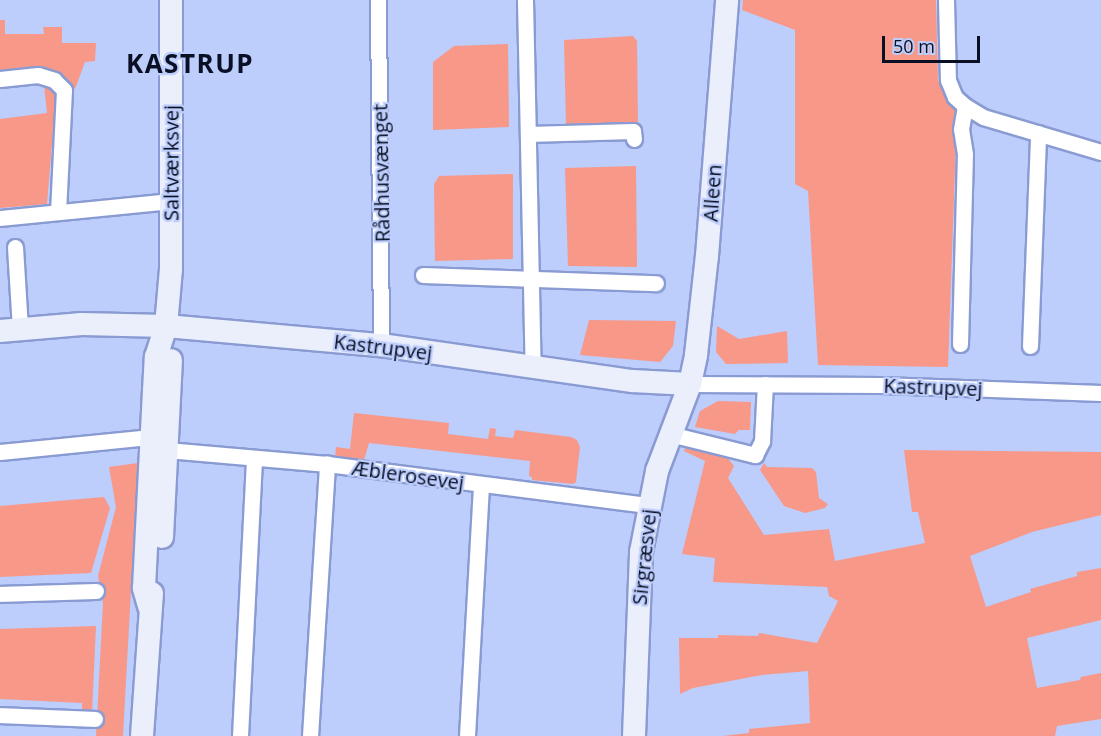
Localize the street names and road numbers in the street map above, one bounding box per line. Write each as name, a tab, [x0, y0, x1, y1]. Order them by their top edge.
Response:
street label: Rådhusvænget	[368, 104, 394, 242]
street label: Saltværksvej	[159, 105, 183, 221]
street label: Alleen	[698, 163, 726, 223]
street label: Kastrupvej	[332, 329, 434, 365]
street label: Kastrupvej	[883, 373, 983, 401]
street label: Æblerosevej	[350, 455, 466, 495]
street label: Sirgræsvej	[627, 508, 661, 606]

